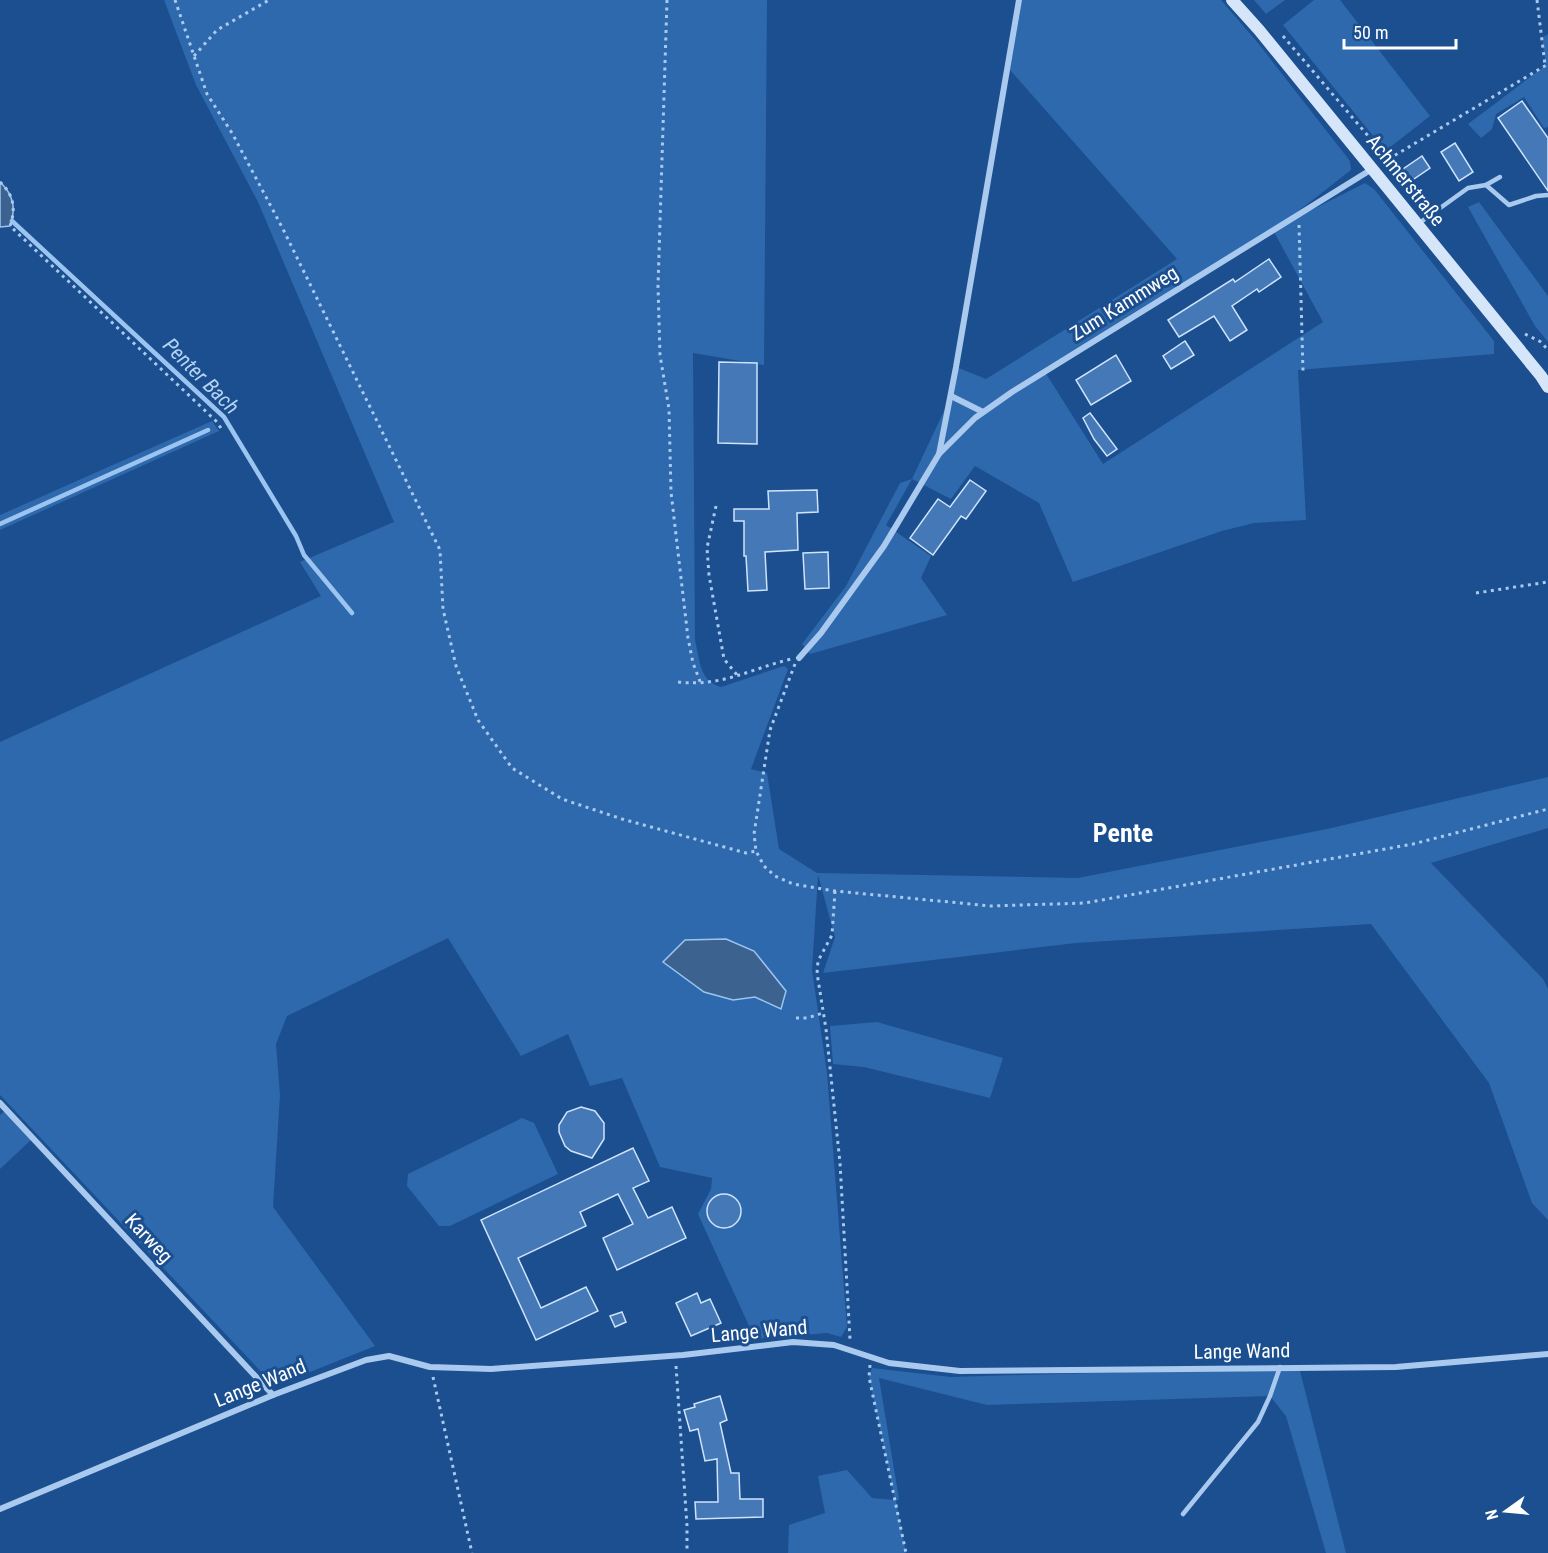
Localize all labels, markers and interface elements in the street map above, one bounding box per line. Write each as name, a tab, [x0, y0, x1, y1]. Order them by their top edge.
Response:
scale bar	[1344, 12, 1456, 50]
text: 50 m	[1353, 22, 1388, 43]
street label: Achmerstraße	[1362, 129, 1450, 231]
street label: Zum Kammweg	[1066, 260, 1182, 346]
water label: Penter Bach	[158, 333, 244, 419]
district label: Pente	[1093, 818, 1153, 848]
street label: Karweg	[120, 1208, 178, 1268]
street label: Lange Wand	[710, 1315, 808, 1347]
street label: Lange Wand	[1193, 1338, 1291, 1364]
street label: Lange Wand	[211, 1354, 309, 1412]
north arrow	[1476, 1481, 1536, 1541]
text: N	[1482, 1508, 1502, 1522]

